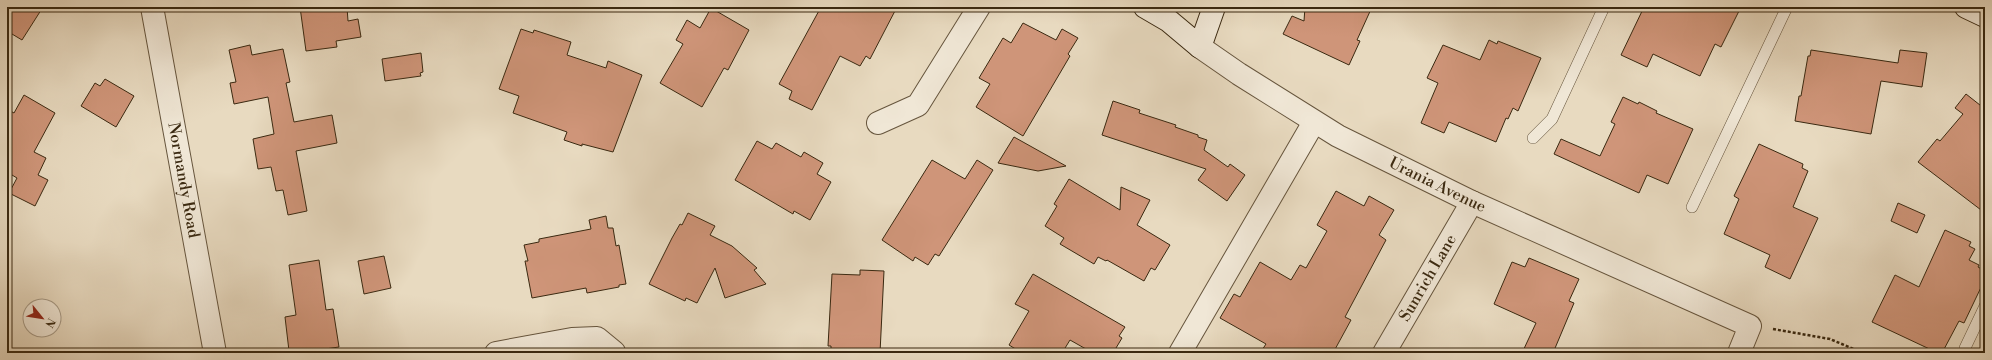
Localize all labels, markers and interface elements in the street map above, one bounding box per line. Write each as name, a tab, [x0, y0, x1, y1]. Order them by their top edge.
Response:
street label: Normandy Road	[163, 121, 204, 240]
street label: Urania Avenue	[1386, 153, 1489, 217]
street label: Sunrich Lane	[1395, 231, 1461, 325]
north arrow	[22, 298, 62, 338]
text: N	[41, 315, 58, 330]

